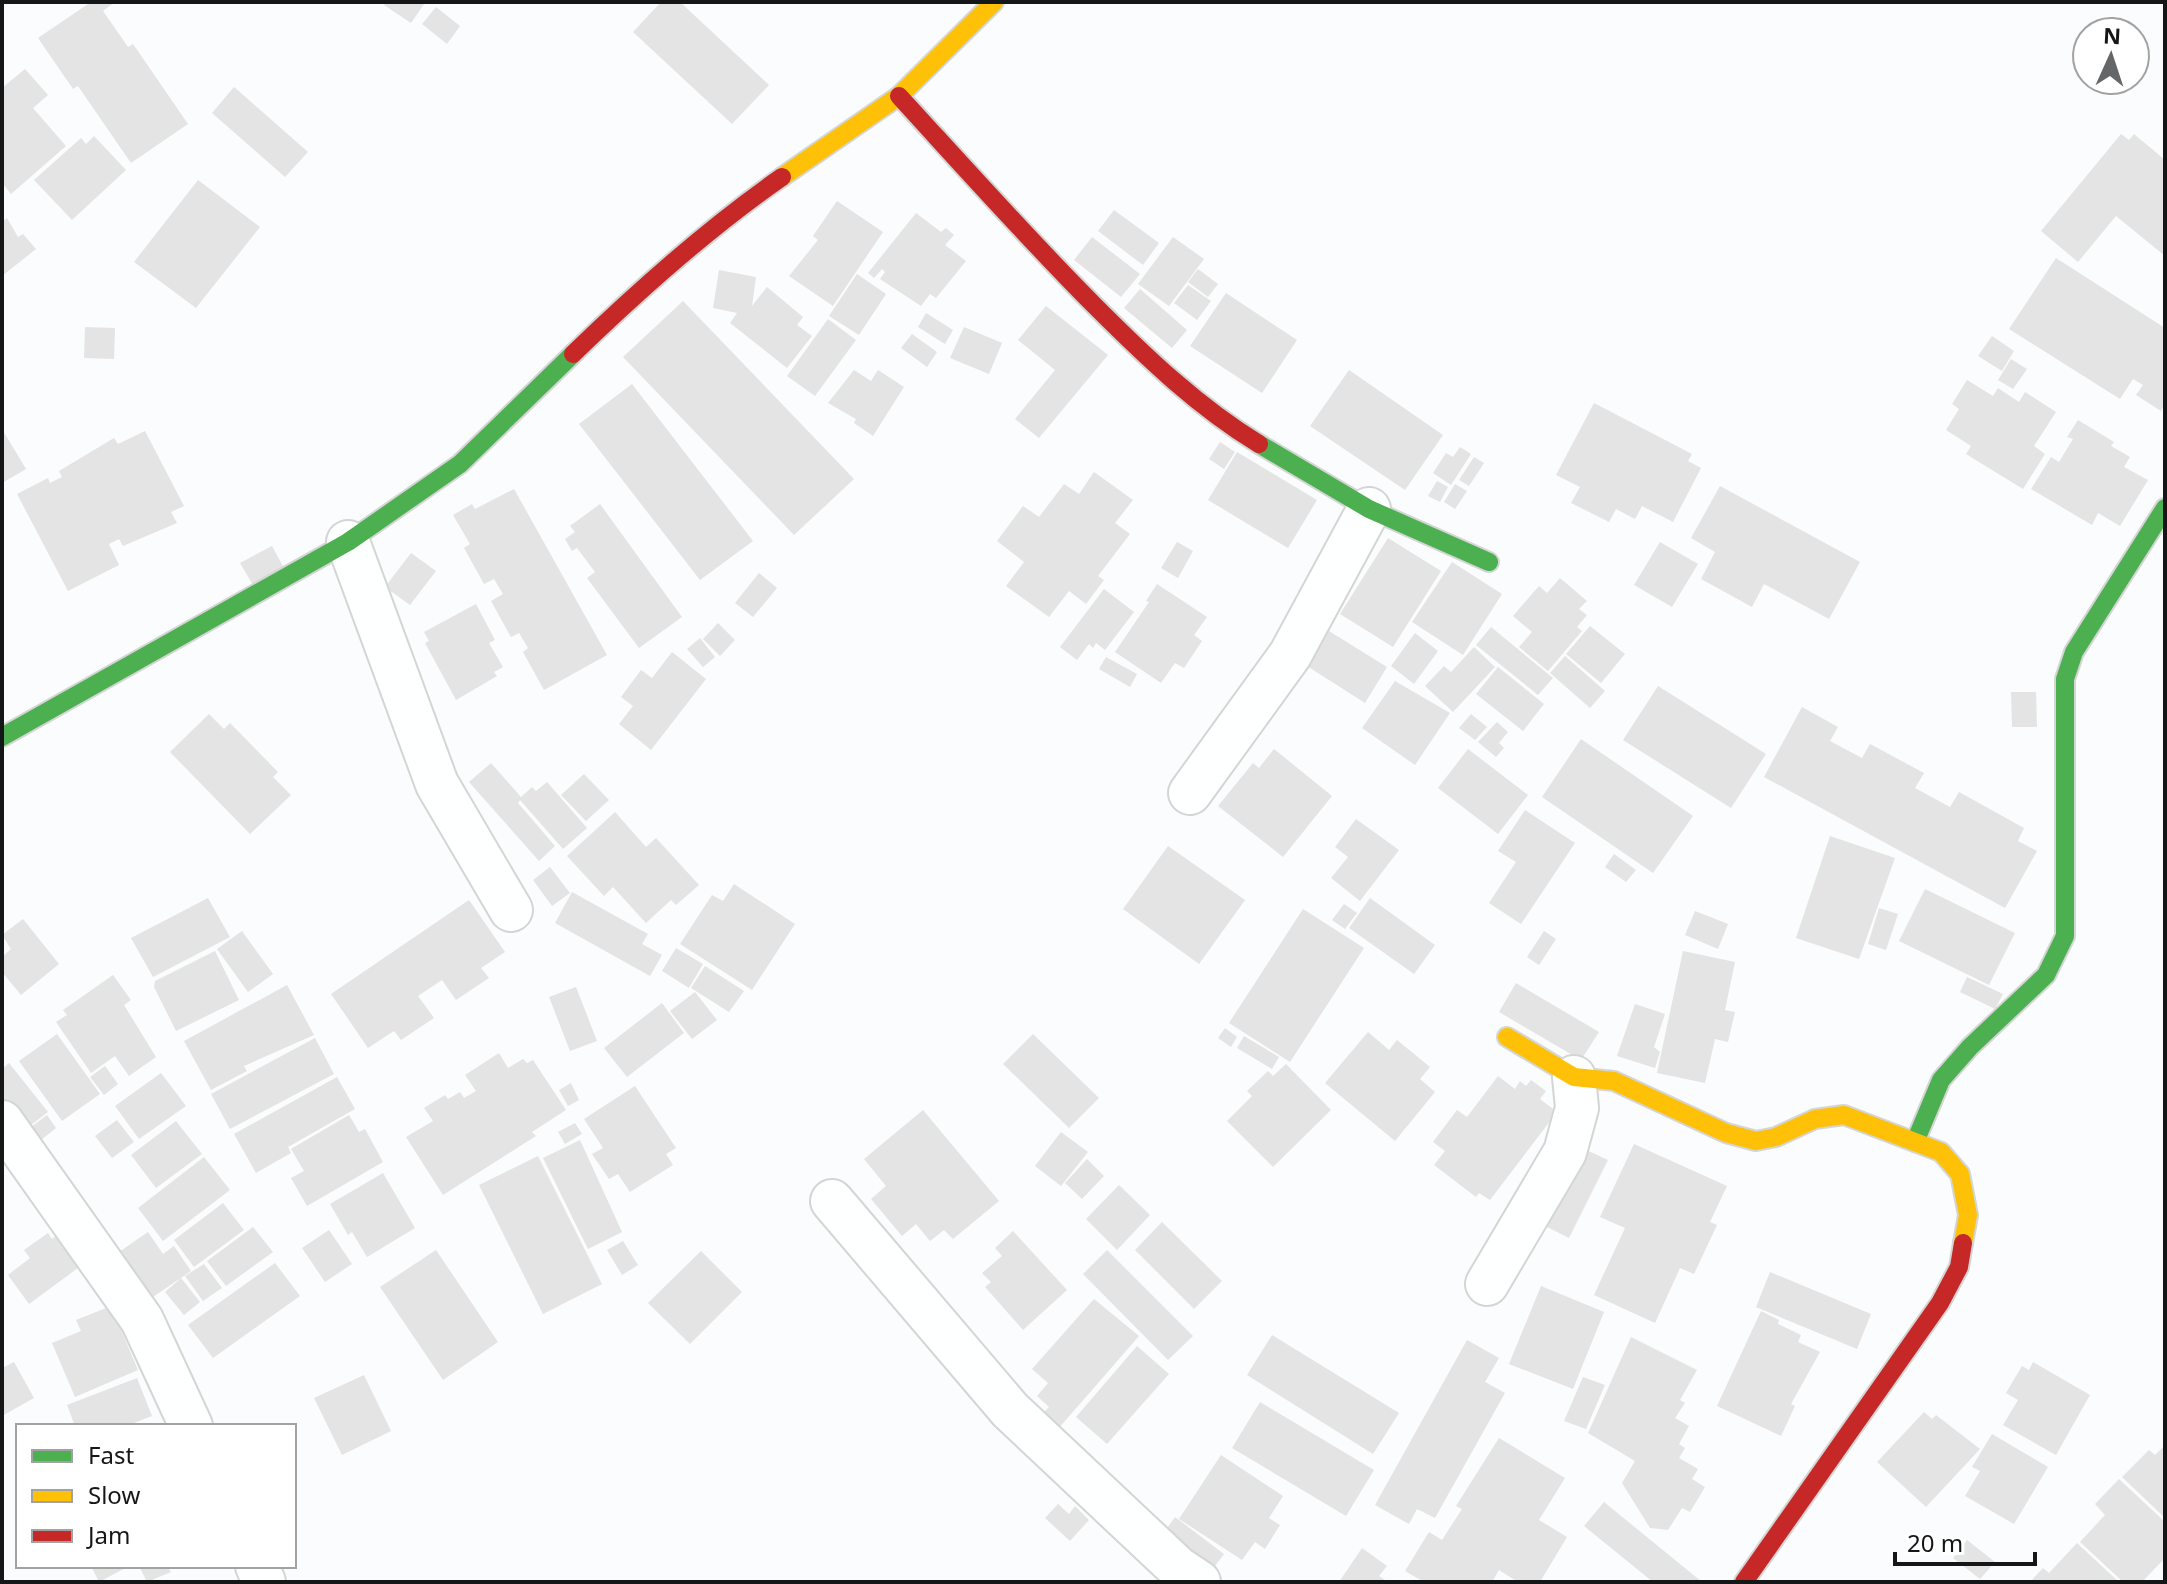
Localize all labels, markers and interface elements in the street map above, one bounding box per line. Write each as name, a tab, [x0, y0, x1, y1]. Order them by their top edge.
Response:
north arrow	[2071, 16, 2151, 96]
text: N	[2102, 20, 2122, 50]
legend	[16, 1424, 296, 1568]
text: Fast	[88, 1438, 134, 1471]
text: Slow	[88, 1478, 140, 1511]
scale bar	[1895, 1516, 2035, 1566]
text: Jam	[86, 1518, 130, 1551]
text: 20 m	[1907, 1526, 1963, 1559]

